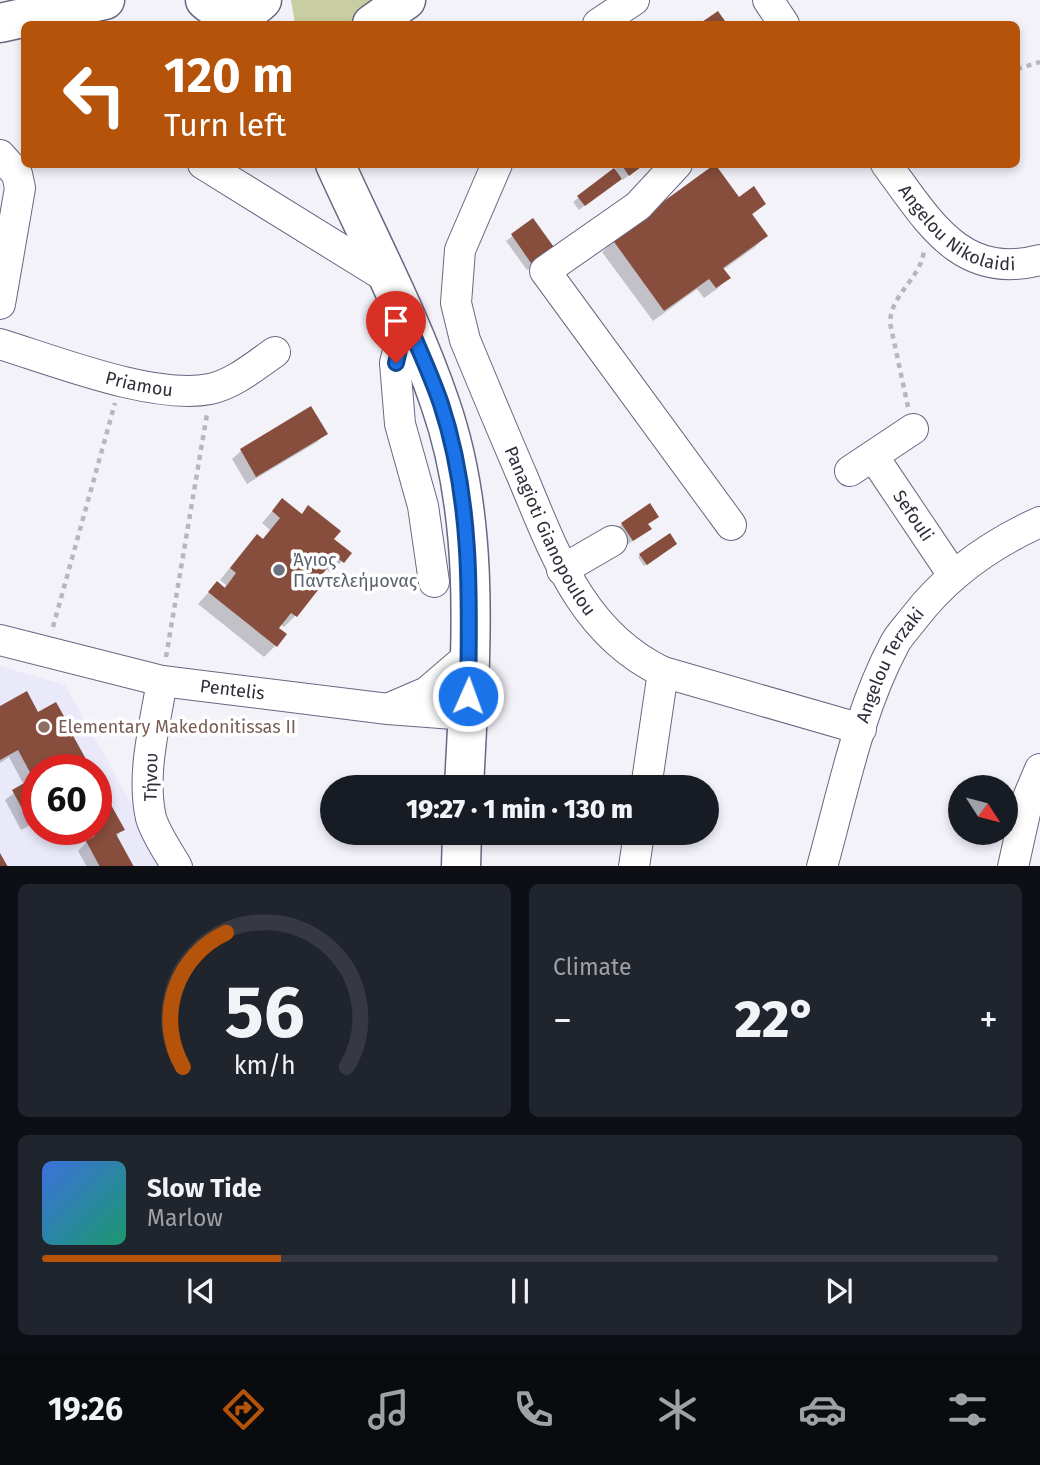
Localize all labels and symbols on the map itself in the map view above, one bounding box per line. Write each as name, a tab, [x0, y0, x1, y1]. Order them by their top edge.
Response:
street label: Angelou Nikolaidi	[894, 180, 1016, 275]
pin	[366, 291, 426, 363]
street label: Priamou	[103, 367, 174, 401]
street label: Panagioti Gianopoulou	[500, 443, 600, 620]
street label: Sefouli	[888, 486, 938, 545]
place label: Άγιος Παντελεήμονας	[293, 549, 418, 592]
marker: Άγιος Παντελεήμονας	[271, 562, 287, 578]
street label: Angelou Terzaki	[852, 603, 929, 726]
position arrow	[431, 659, 505, 733]
street label: Pentelis	[199, 675, 266, 705]
place label: Elementary Makedonitissas II	[58, 716, 296, 738]
marker: Elementary Makedonitissas II	[36, 719, 52, 735]
street label: Τήνου	[140, 752, 162, 802]
speed limit sign: 60	[21, 754, 112, 845]
north arrow	[948, 775, 1018, 845]

